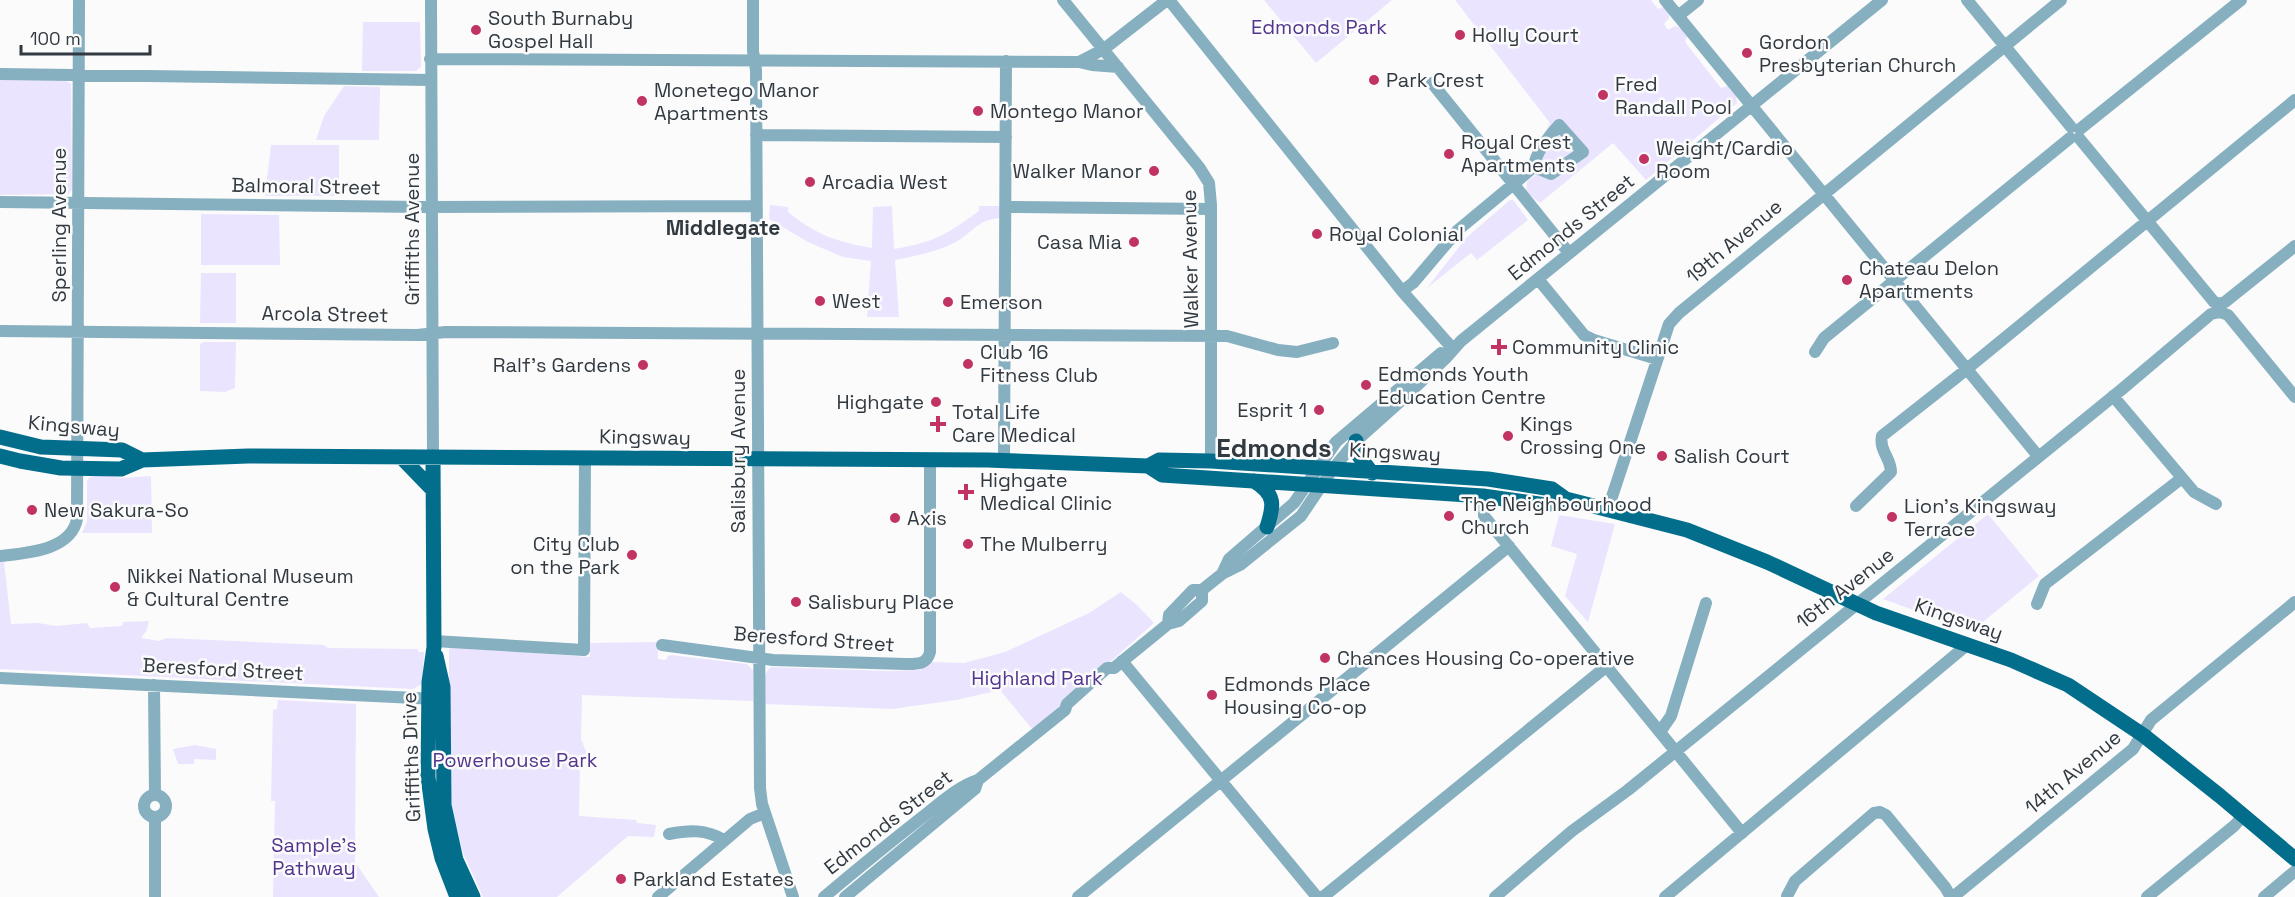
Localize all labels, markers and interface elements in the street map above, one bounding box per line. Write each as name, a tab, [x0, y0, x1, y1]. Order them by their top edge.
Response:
place label: South Burnaby Gospel Hall	[488, 5, 633, 54]
park label: Edmonds Park	[1251, 14, 1387, 40]
scale bar	[21, 18, 150, 56]
place label: Holly Court	[1472, 22, 1579, 48]
marker: South Burnaby Gospel Hall	[469, 23, 483, 37]
text: 100 m	[30, 27, 81, 50]
marker: Holly Court	[1453, 28, 1467, 42]
place label: Gordon Presbyterian Church	[1759, 29, 1956, 78]
marker: Gordon Presbyterian Church	[1740, 46, 1754, 60]
place label: Park Crest	[1386, 67, 1484, 93]
place label: Fred Randall Pool	[1615, 71, 1732, 120]
marker: Park Crest	[1367, 73, 1381, 87]
place label: Monetego Manor Apartments	[654, 77, 819, 126]
marker: Fred Randall Pool	[1596, 88, 1610, 102]
marker: Monetego Manor Apartments	[635, 94, 649, 108]
place label: Montego Manor	[990, 98, 1144, 124]
marker: Montego Manor	[971, 104, 985, 118]
place label: Royal Crest Apartments	[1461, 129, 1575, 178]
place label: Weight/Cardio Room	[1656, 135, 1793, 184]
marker: Royal Crest Apartments	[1442, 147, 1456, 161]
street label: Sperling Avenue	[46, 148, 72, 302]
marker: Weight/Cardio Room	[1637, 152, 1651, 166]
street label: Griffiths Avenue	[399, 153, 425, 305]
place label: Walker Manor	[1013, 158, 1142, 184]
marker: Walker Manor	[1147, 164, 1161, 178]
street label: Edmonds Street	[1502, 168, 1640, 286]
place label: Arcadia West	[822, 169, 948, 195]
street label: Balmoral Street	[231, 172, 381, 200]
marker: Arcadia West	[803, 175, 817, 189]
street label: Walker Avenue	[1176, 189, 1204, 329]
street label: 19th Avenue	[1681, 193, 1787, 289]
district label: Middlegate	[666, 214, 780, 241]
place label: Royal Colonial	[1329, 221, 1464, 247]
marker: Royal Colonial	[1310, 227, 1324, 241]
place label: Casa Mia	[1037, 229, 1122, 255]
marker: Casa Mia	[1127, 235, 1141, 249]
place label: Chateau Delon Apartments	[1859, 255, 1999, 304]
marker: Chateau Delon Apartments	[1840, 273, 1854, 287]
place label: West	[832, 288, 881, 314]
place label: Emerson	[960, 289, 1043, 315]
marker: West	[813, 294, 827, 308]
marker: Emerson	[941, 295, 955, 309]
street label: Arcola Street	[261, 300, 389, 328]
place label: Community Clinic	[1512, 334, 1679, 360]
marker: Community Clinic	[1490, 338, 1508, 356]
place label: Club 16 Fitness Club	[980, 339, 1098, 388]
place label: Ralf's Gardens	[493, 352, 631, 378]
marker: Club 16 Fitness Club	[961, 357, 975, 371]
marker: Ralf's Gardens	[636, 358, 650, 372]
place label: Edmonds Youth Education Centre	[1378, 361, 1546, 410]
street label: Salisbury Avenue	[725, 369, 751, 533]
marker: Edmonds Youth Education Centre	[1359, 378, 1373, 392]
place label: Highgate	[836, 389, 924, 415]
marker: Highgate	[929, 395, 943, 409]
place label: Esprit 1	[1237, 397, 1307, 423]
place label: Total Life Care Medical	[952, 399, 1076, 448]
marker: Esprit 1	[1312, 403, 1326, 417]
street label: Kingsway	[27, 409, 121, 443]
place label: Kings Crossing One	[1520, 411, 1646, 460]
marker: Total Life Care Medical	[929, 415, 947, 433]
street label: Kingsway	[599, 423, 691, 451]
marker: Kings Crossing One	[1501, 429, 1515, 443]
district label: Edmonds	[1216, 431, 1332, 465]
street label: Kingsway	[1348, 437, 1442, 467]
place label: Salish Court	[1674, 443, 1790, 469]
marker: Salish Court	[1655, 449, 1669, 463]
place label: Highgate Medical Clinic	[980, 467, 1112, 516]
marker: Highgate Medical Clinic	[957, 483, 975, 501]
place label: The Neighbourhood Church	[1461, 491, 1652, 540]
place label: Lion's Kingsway Terrace	[1904, 493, 2056, 542]
place label: New Sakura-So	[44, 497, 189, 523]
marker: New Sakura-So	[25, 503, 39, 517]
place label: Axis	[907, 505, 947, 531]
marker: The Neighbourhood Church	[1442, 509, 1456, 523]
marker: Lion's Kingsway Terrace	[1885, 510, 1899, 524]
marker: Axis	[888, 511, 902, 525]
place label: City Club on the Park	[510, 531, 620, 580]
place label: The Mulberry	[980, 531, 1107, 557]
marker: The Mulberry	[961, 537, 975, 551]
street label: 16th Avenue	[1791, 542, 1899, 634]
marker: City Club on the Park	[625, 548, 639, 562]
place label: Nikkei National Museum & Cultural Centre	[127, 563, 354, 612]
marker: Nikkei National Museum & Cultural Centre	[108, 580, 122, 594]
place label: Salisbury Place	[808, 589, 954, 615]
street label: Kingsway	[1911, 592, 2007, 646]
marker: Salisbury Place	[789, 595, 803, 609]
street label: Beresford Street	[733, 620, 895, 658]
place label: Chances Housing Co-operative	[1337, 645, 1635, 671]
marker: Chances Housing Co-operative	[1318, 651, 1332, 665]
street label: Beresford Street	[142, 652, 304, 686]
park label: Highland Park	[971, 665, 1103, 691]
place label: Edmonds Place Housing Co-op	[1224, 671, 1370, 720]
marker: Edmonds Place Housing Co-op	[1205, 688, 1219, 702]
street label: Griffiths Drive	[396, 691, 426, 823]
street label: 14th Avenue	[2020, 724, 2126, 820]
park label: Powerhouse Park	[432, 747, 598, 773]
street label: Edmonds Street	[819, 764, 957, 880]
park label: Sample's Pathway	[271, 832, 357, 881]
place label: Parkland Estates	[633, 866, 794, 892]
marker: Parkland Estates	[614, 872, 628, 886]

